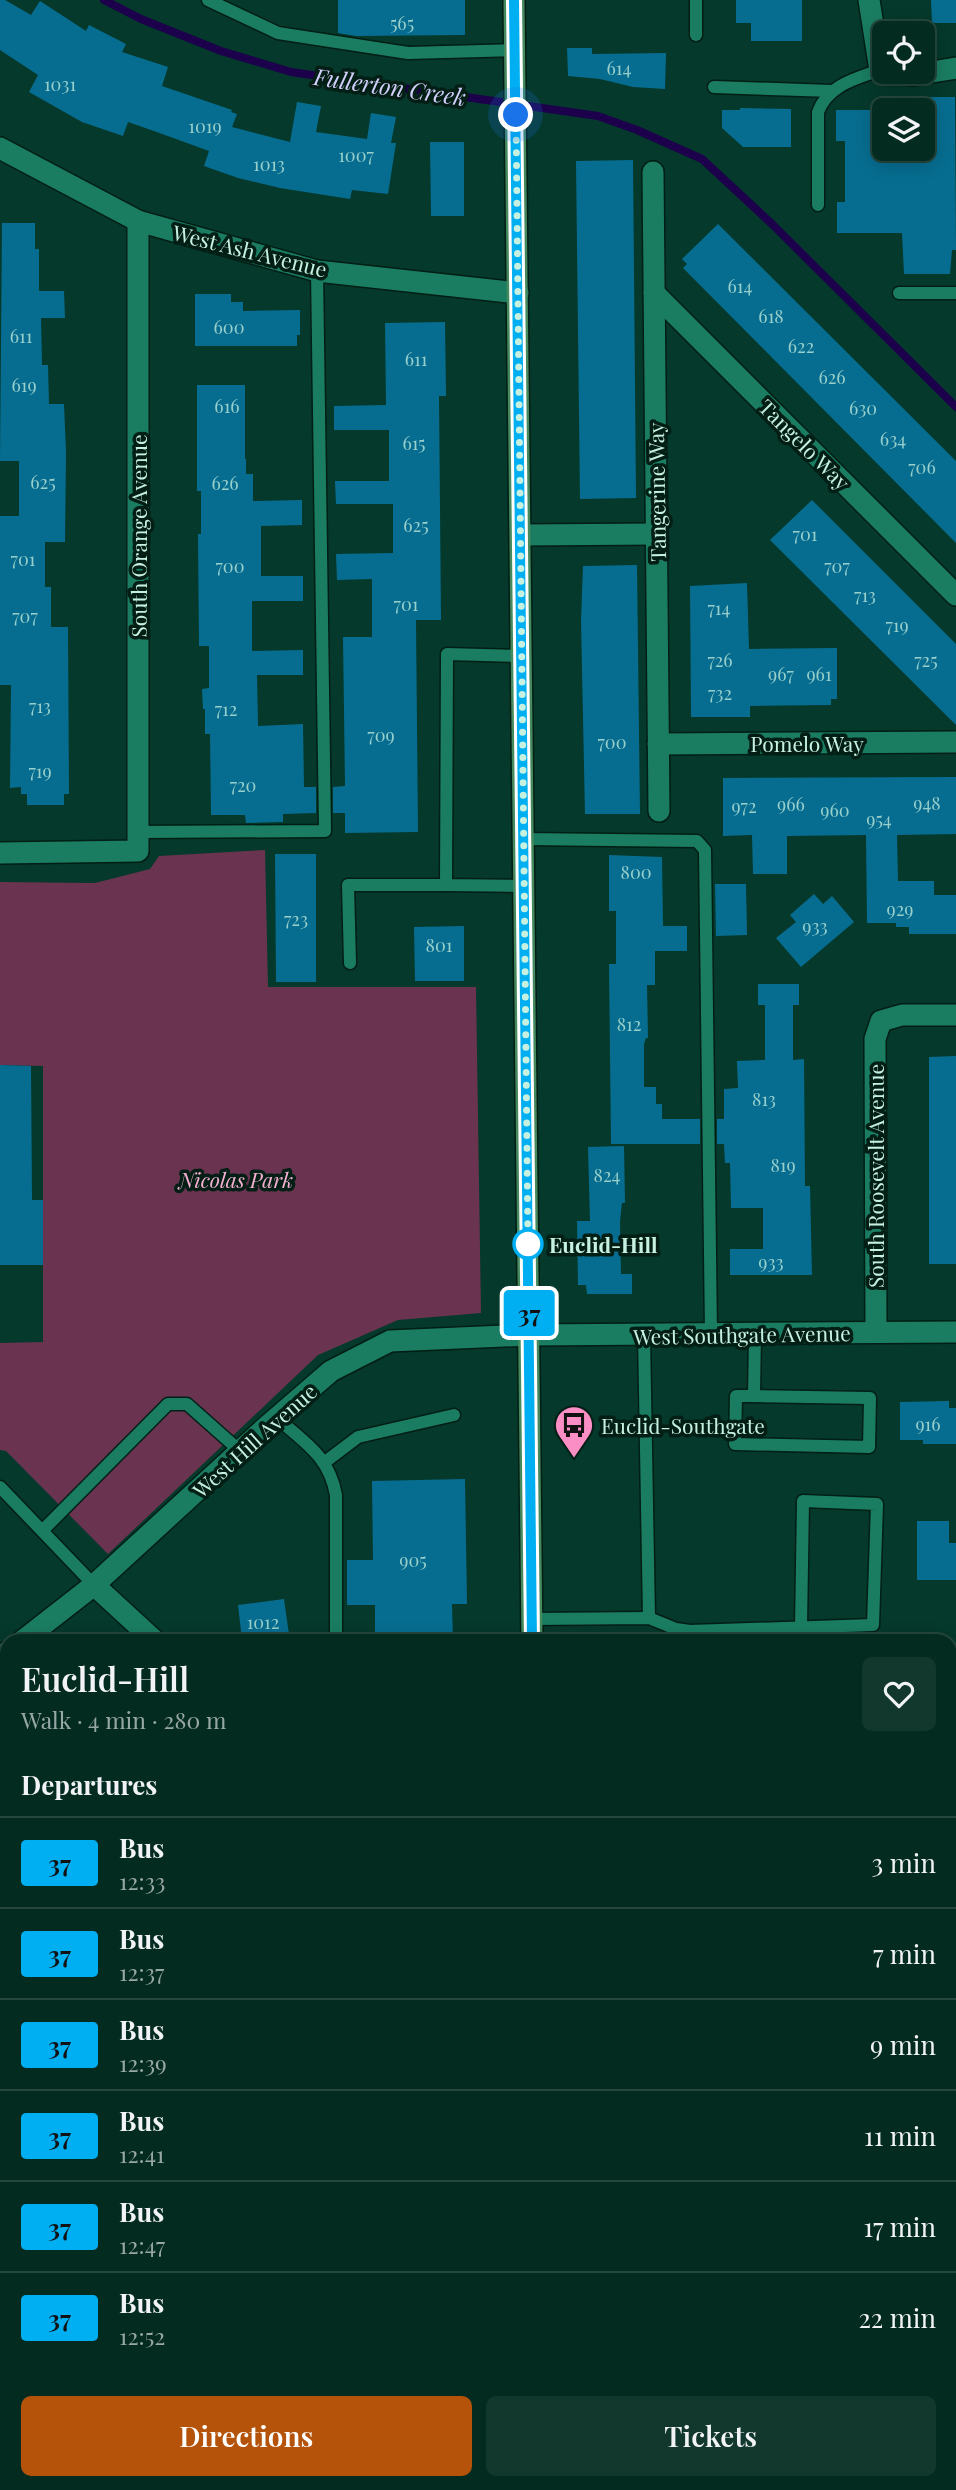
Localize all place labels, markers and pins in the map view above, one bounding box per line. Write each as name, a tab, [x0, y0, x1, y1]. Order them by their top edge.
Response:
marker: Euclid-Hill	[513, 1229, 543, 1259]
place label: Euclid-Hill	[549, 1230, 658, 1258]
bus stop icon: Euclid-Southgate	[553, 1404, 595, 1459]
place label: Euclid-Southgate	[601, 1411, 765, 1439]

